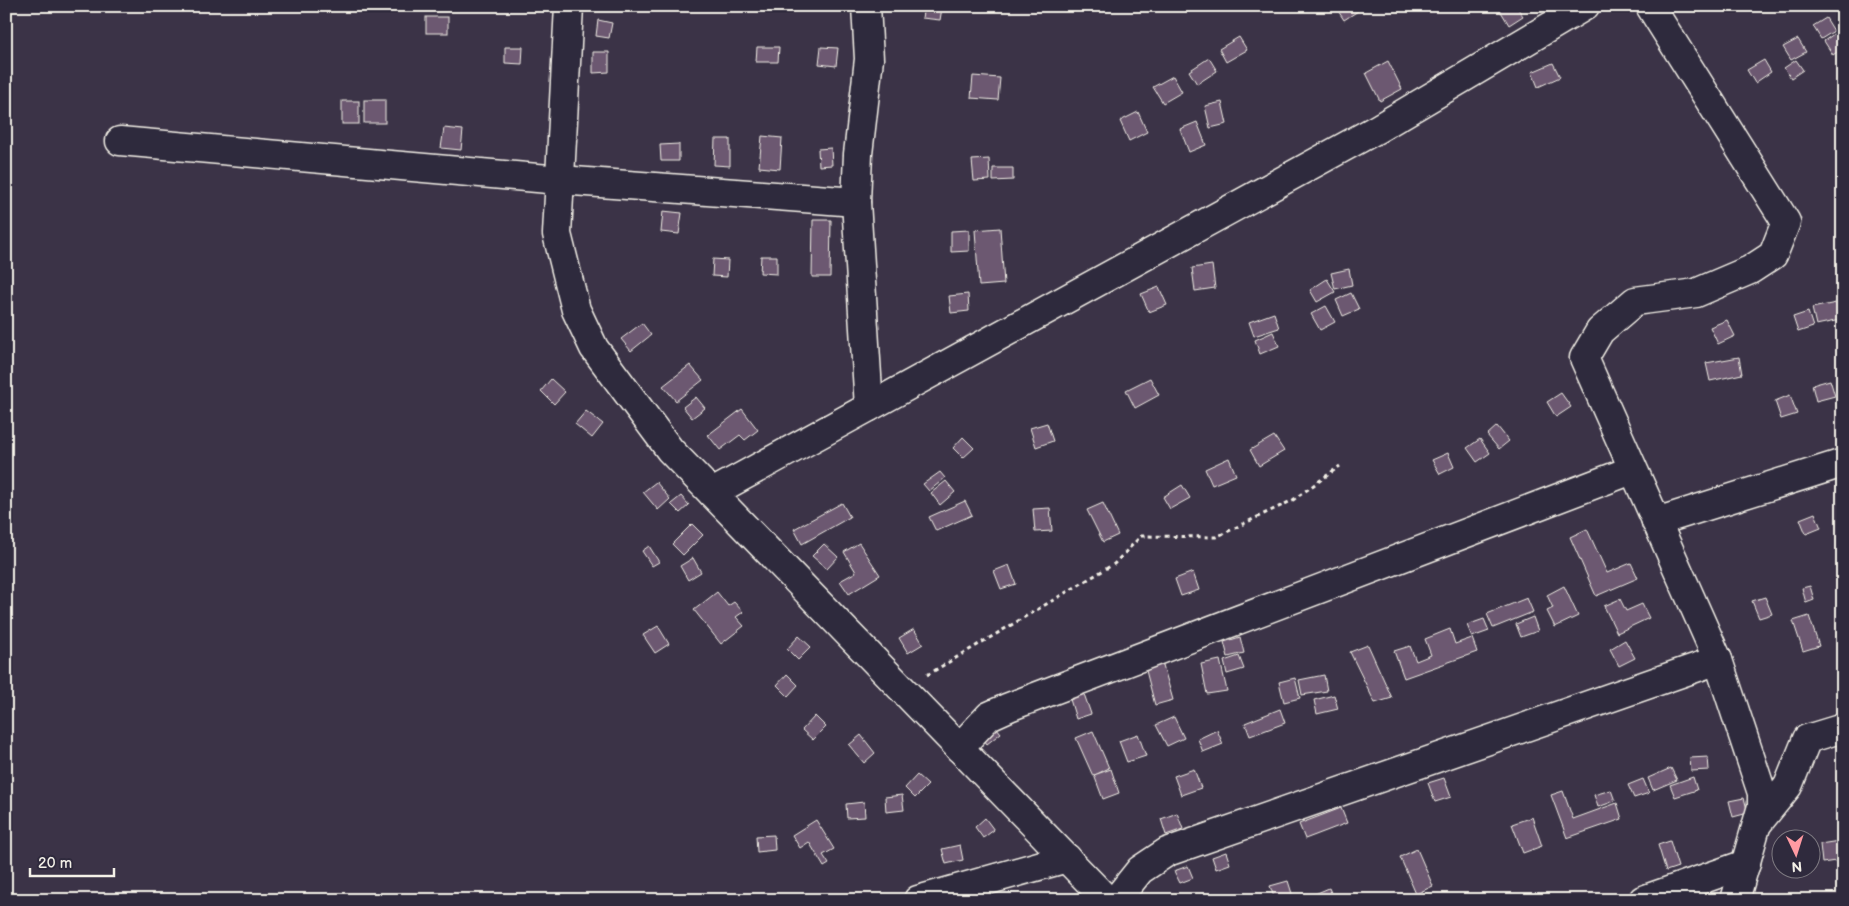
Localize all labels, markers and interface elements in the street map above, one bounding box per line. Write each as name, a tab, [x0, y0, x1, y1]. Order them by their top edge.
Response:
north arrow	[1772, 828, 1822, 878]
scale bar	[30, 846, 114, 878]
text: 20 m	[38, 854, 72, 873]
text: N	[1791, 858, 1803, 875]

